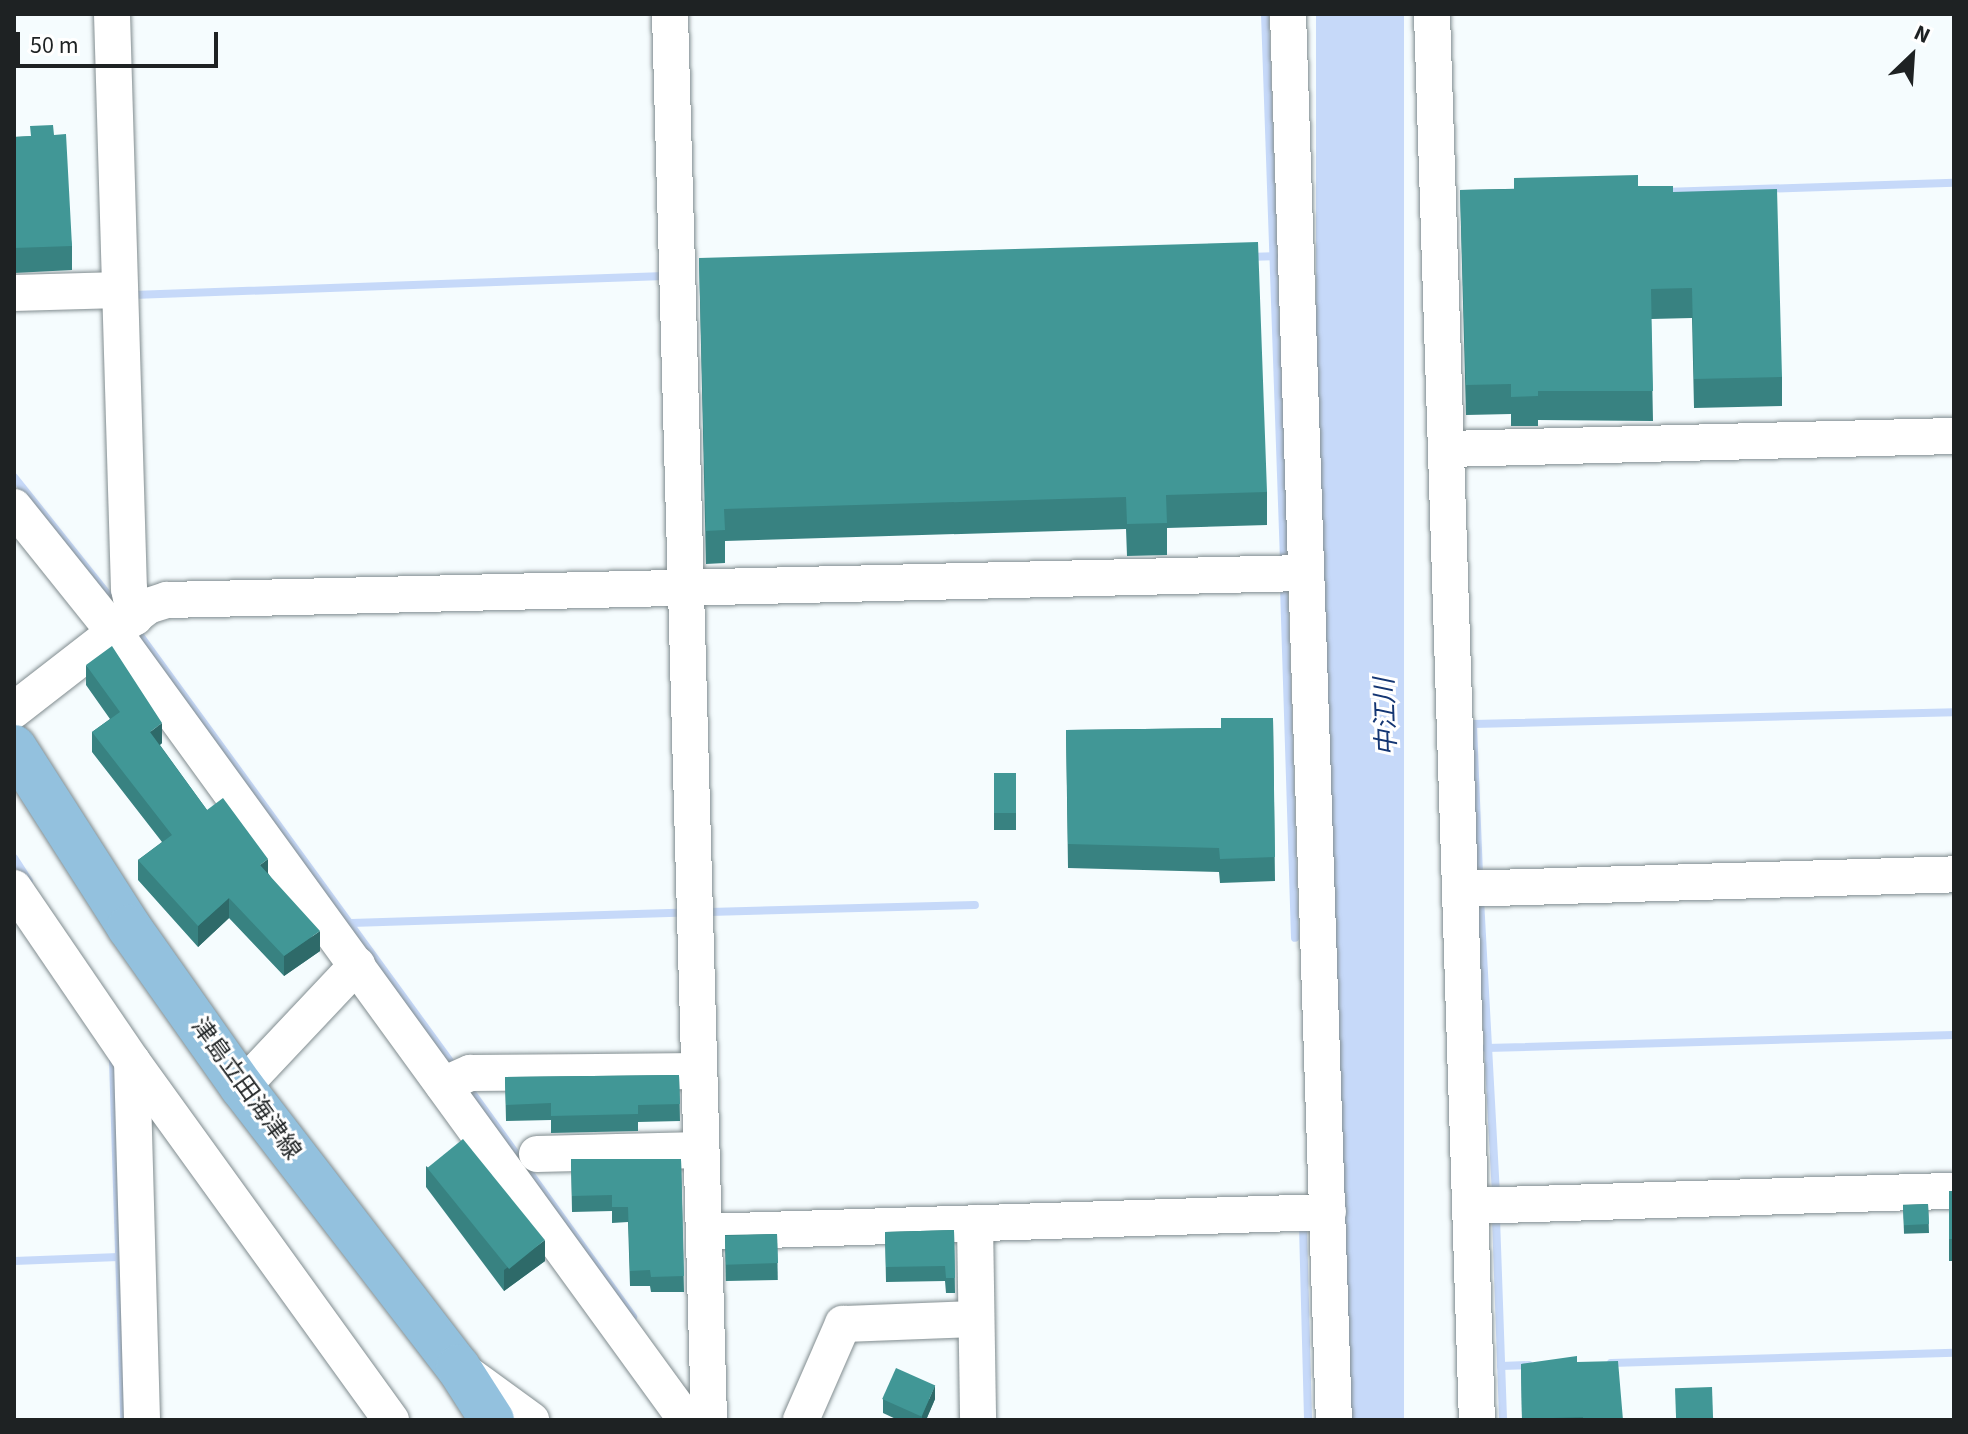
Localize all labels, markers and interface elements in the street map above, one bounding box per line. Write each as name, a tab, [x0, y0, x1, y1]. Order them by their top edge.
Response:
scale bar	[20, 16, 222, 66]
north arrow	[1872, 16, 1952, 96]
text: N	[1909, 17, 1936, 52]
text: 50 m	[30, 28, 79, 63]
water label: 中江川	[1369, 677, 1403, 757]
street label: 津島立田海津線	[185, 1013, 307, 1165]

